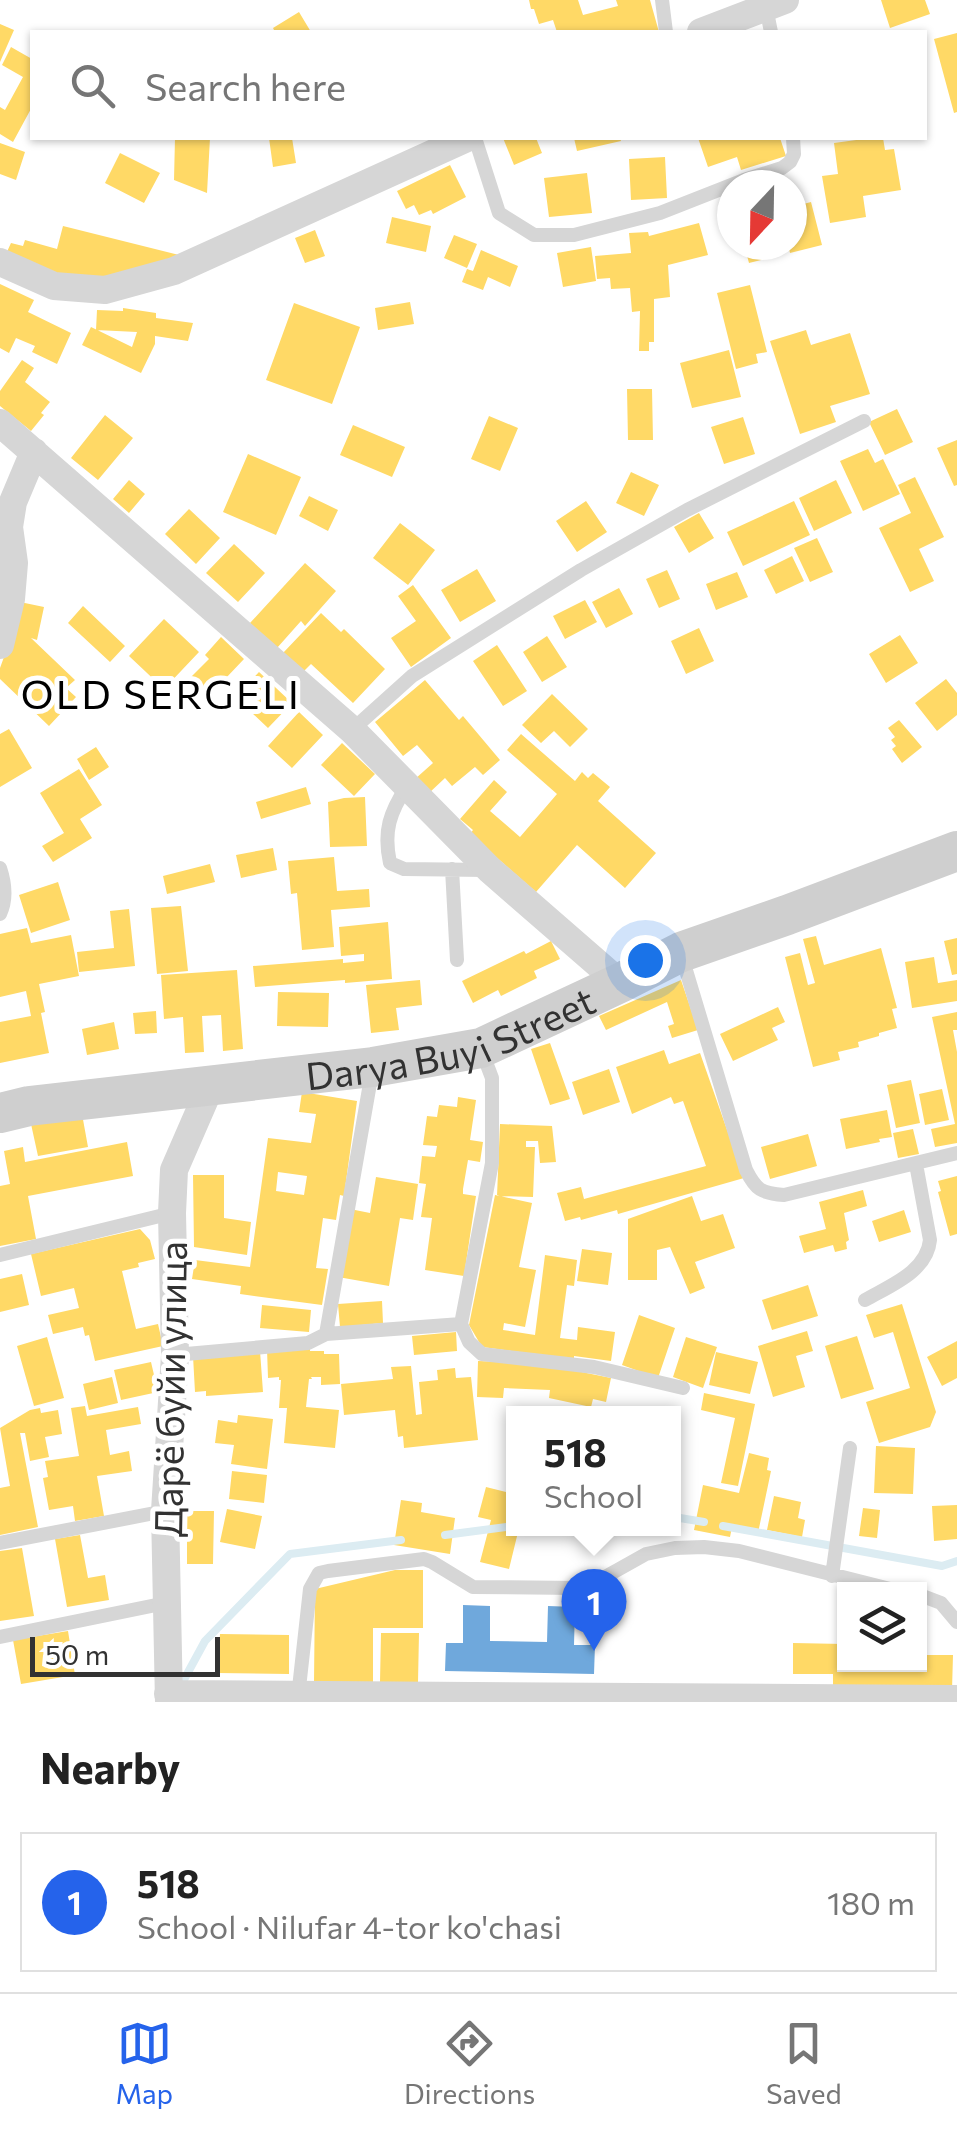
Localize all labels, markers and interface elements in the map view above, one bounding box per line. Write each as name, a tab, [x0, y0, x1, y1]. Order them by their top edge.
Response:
search box	[30, 30, 927, 140]
icon: search	[65, 58, 120, 113]
text: Search here	[145, 62, 346, 109]
north arrow	[717, 170, 807, 260]
district label: OLD SERGELI	[21, 668, 301, 717]
your location	[620, 935, 671, 986]
street label: Darya Buyi Street	[303, 975, 602, 1098]
street label: Дарё буйи улица	[143, 1241, 195, 1537]
popup	[506, 1406, 681, 1536]
text: 518	[544, 1428, 607, 1475]
text: School	[544, 1475, 643, 1515]
pin: 1	[562, 1568, 626, 1651]
map controls	[837, 1582, 927, 1672]
button: layers	[837, 1582, 927, 1672]
scale bar	[30, 1632, 220, 1676]
text: 50 m	[45, 1637, 109, 1671]
text: Nearby	[40, 1741, 180, 1793]
text: 518	[137, 1859, 200, 1906]
text: 1	[67, 1882, 82, 1922]
text: 180 m	[827, 1882, 915, 1922]
text: School · Nilufar 4-tor ko'chasi	[137, 1906, 562, 1946]
tab: Map	[115, 2016, 173, 2110]
tab: Directions	[404, 2016, 535, 2110]
tab: Saved	[766, 2016, 842, 2110]

